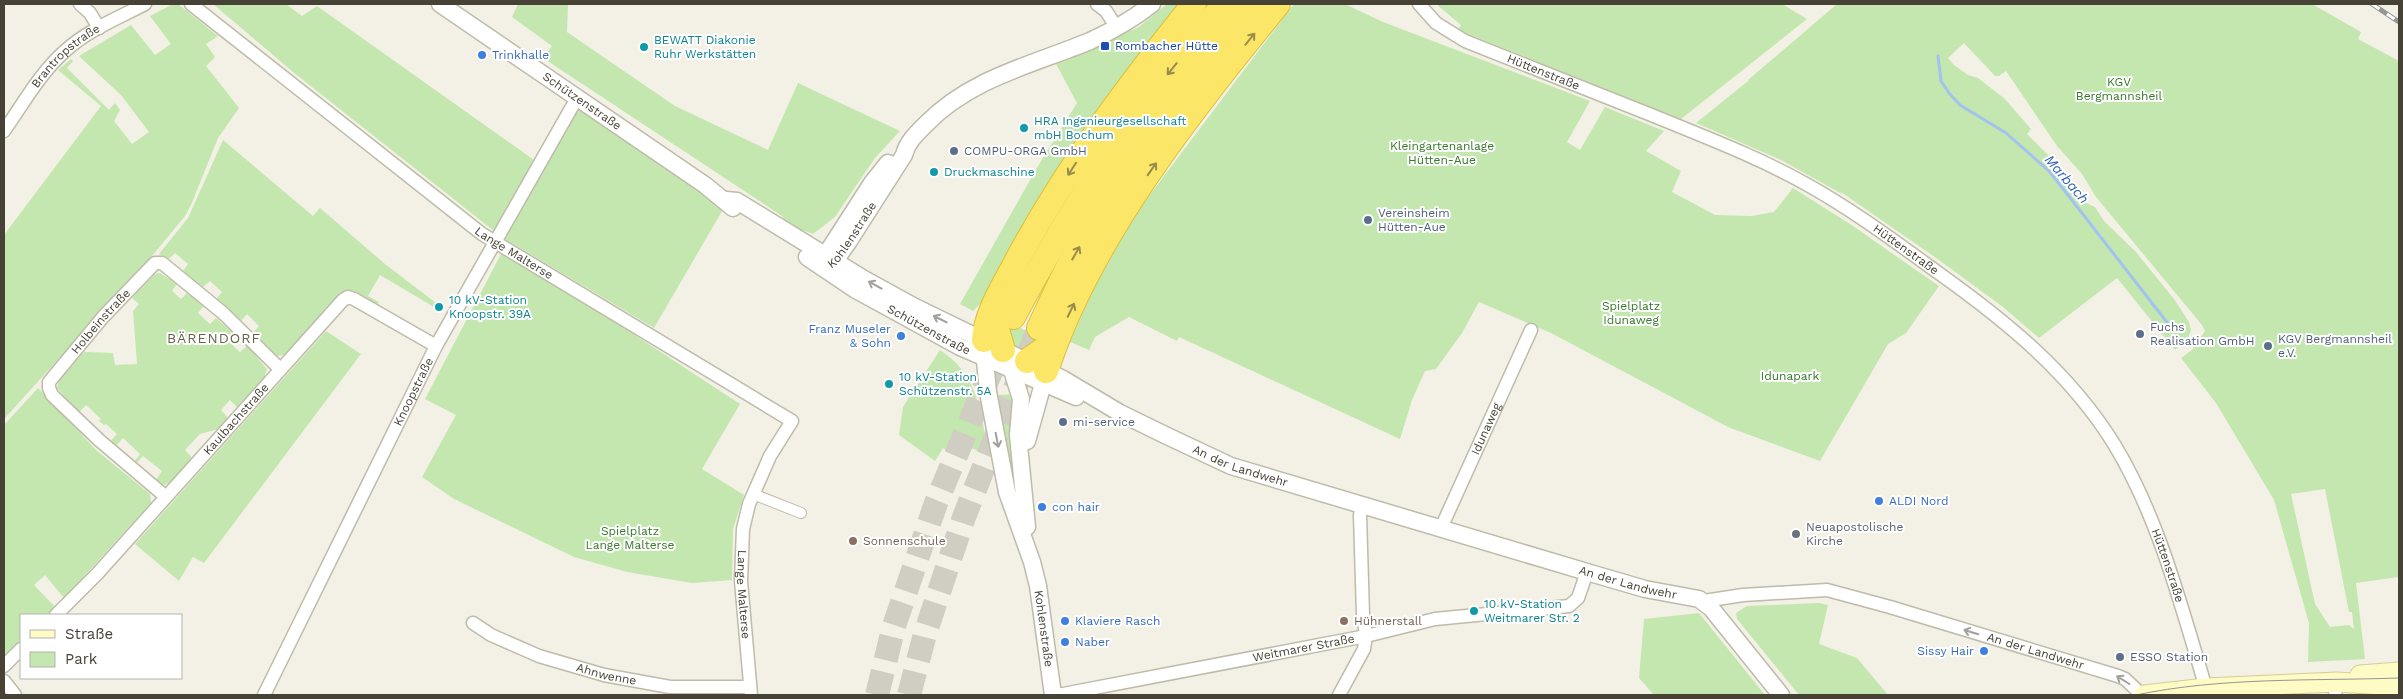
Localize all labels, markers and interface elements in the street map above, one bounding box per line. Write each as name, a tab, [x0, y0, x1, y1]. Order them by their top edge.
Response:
street label: Brantropstraße	[28, 21, 102, 91]
place label: BEWATT Diakonie Ruhr Werkstätten	[654, 33, 756, 61]
one-way arrow	[1244, 33, 1255, 46]
place label: Rombacher Hütte	[1115, 39, 1218, 53]
marker: Rombacher Hütte	[1099, 40, 1111, 52]
marker: BEWATT Diakonie Ruhr Werkstätten	[638, 41, 650, 53]
place label: Trinkhalle	[492, 48, 549, 62]
marker: Trinkhalle	[476, 49, 488, 61]
street label: Hüttenstraße	[1505, 51, 1582, 93]
one-way arrow	[1167, 62, 1178, 75]
street label: Schützenstraße	[540, 69, 624, 133]
park label: KGV Bergmannsheil	[2076, 75, 2163, 103]
place label: HRA Ingenieurgesellschaft mbH Bochum	[1034, 114, 1186, 142]
marker: HRA Ingenieurgesellschaft mbH Bochum	[1018, 122, 1030, 134]
park label: Kleingartenanlage Hütten-Aue	[1390, 139, 1494, 167]
place label: COMPU-ORGA GmbH	[964, 144, 1087, 158]
marker: COMPU-ORGA GmbH	[948, 145, 960, 157]
water label: Marbach	[2042, 152, 2092, 206]
one-way arrow	[1066, 162, 1076, 176]
one-way arrow	[1147, 162, 1157, 176]
place label: Druckmaschine	[944, 165, 1035, 179]
marker: Druckmaschine	[928, 166, 940, 178]
street label: Kohlenstraße	[825, 199, 879, 271]
place label: Vereinsheim Hütten-Aue	[1378, 206, 1450, 234]
marker: Vereinsheim Hütten-Aue	[1362, 214, 1374, 226]
street label: Hüttenstraße	[1870, 221, 1941, 278]
street label: Lange Malterse	[472, 224, 556, 282]
one-way arrow	[1071, 247, 1081, 261]
one-way arrow	[868, 279, 882, 289]
street label: Holbeinstraße	[68, 286, 133, 357]
place label: 10 kV-Station Knoopstr. 39A	[449, 293, 531, 321]
park label: Spielplatz Idunaweg	[1602, 299, 1660, 327]
marker: 10 kV-Station Knoopstr. 39A	[433, 301, 445, 313]
street label: Schützenstraße	[885, 302, 972, 358]
one-way arrow	[1066, 302, 1076, 317]
one-way arrow	[933, 314, 948, 323]
place label: Fuchs Realisation GmbH	[2150, 320, 2255, 348]
place label: Franz Museler & Sohn	[808, 322, 891, 350]
marker: Fuchs Realisation GmbH	[2134, 328, 2146, 340]
district label: BÄRENDORF	[167, 330, 261, 346]
marker: Franz Museler & Sohn	[895, 330, 907, 342]
place label: KGV Bergmannsheil e.V.	[2278, 332, 2392, 360]
marker: KGV Bergmannsheil e.V.	[2262, 340, 2274, 352]
street label: Knoopstraße	[391, 355, 436, 428]
park label: Idunapark	[1761, 369, 1820, 383]
place label: 10 kV-Station Schützenstr. 5A	[899, 370, 991, 398]
marker: 10 kV-Station Schützenstr. 5A	[883, 378, 895, 390]
street label: Kaulbachstraße	[200, 381, 272, 458]
street label: Idunaweg	[1468, 400, 1504, 457]
place label: mi-service	[1073, 415, 1135, 429]
marker: mi-service	[1057, 416, 1069, 428]
one-way arrow	[993, 431, 1003, 447]
street label: An der Landwehr	[1190, 442, 1290, 490]
place label: ALDI Nord	[1889, 494, 1949, 508]
marker: ALDI Nord	[1873, 495, 1885, 507]
place label: con hair	[1052, 500, 1100, 514]
marker: con hair	[1036, 501, 1048, 513]
place label: Neuapostolische Kirche	[1806, 520, 1903, 548]
park label: Spielplatz Lange Malterse	[585, 524, 675, 552]
street label: Hüttenstraße	[2149, 526, 2187, 604]
marker: Neuapostolische Kirche	[1790, 528, 1802, 540]
place label: Sonnenschule	[863, 534, 946, 548]
marker: Sonnenschule	[847, 535, 859, 547]
street label: Lange Malterse	[734, 550, 753, 640]
street label: An der Landwehr	[1577, 563, 1678, 602]
street label: Kohlenstraße	[1032, 589, 1056, 668]
place label: 10 kV-Station Weitmarer Str. 2	[1484, 597, 1580, 625]
marker: 10 kV-Station Weitmarer Str. 2	[1468, 605, 1480, 617]
legend	[20, 614, 182, 679]
place label: Klaviere Rasch	[1075, 614, 1160, 628]
place label: Hühnerstall	[1354, 614, 1422, 628]
marker: Klaviere Rasch	[1059, 615, 1071, 627]
marker: Hühnerstall	[1338, 615, 1350, 627]
text: Straße	[65, 625, 113, 643]
one-way arrow	[1964, 626, 1980, 636]
street label: An der Landwehr	[1985, 630, 2086, 672]
street label: Weitmarer Straße	[1251, 631, 1356, 665]
place label: Naber	[1075, 635, 1110, 649]
marker: Naber	[1059, 636, 1071, 648]
place label: Sissy Hair	[1917, 644, 1974, 658]
marker: Sissy Hair	[1978, 645, 1990, 657]
text: Park	[65, 650, 98, 668]
place label: ESSO Station	[2130, 650, 2208, 664]
marker: ESSO Station	[2114, 651, 2126, 663]
street label: Ahnwenne	[575, 660, 638, 688]
one-way arrow	[2117, 675, 2131, 685]

